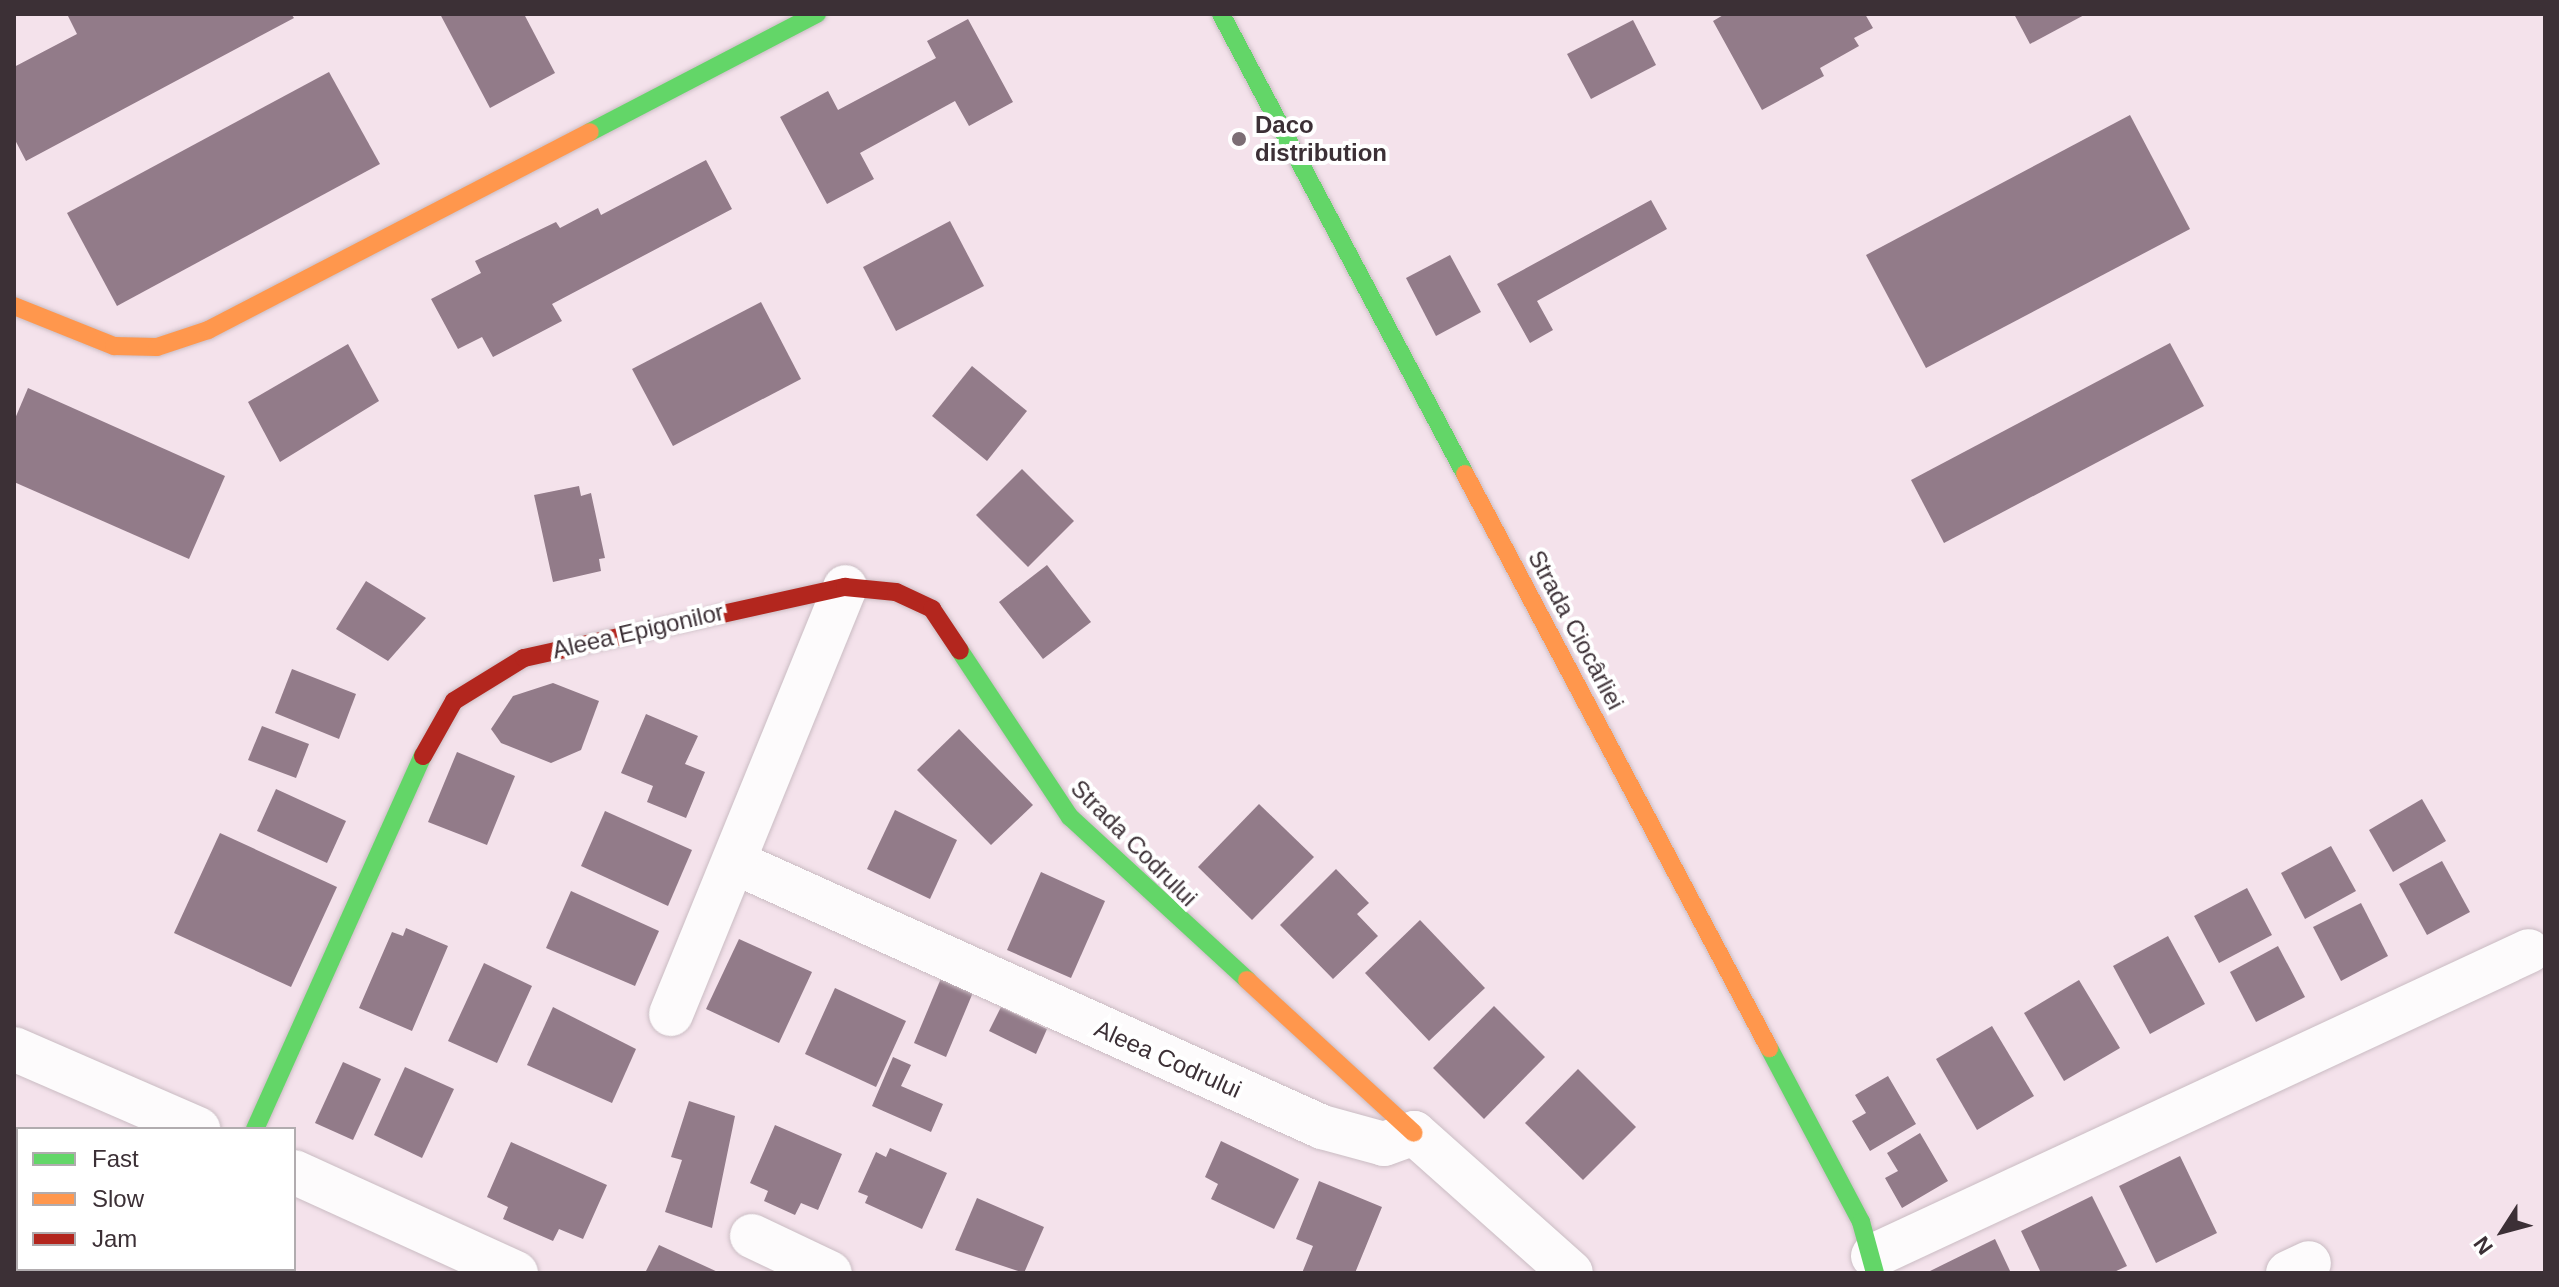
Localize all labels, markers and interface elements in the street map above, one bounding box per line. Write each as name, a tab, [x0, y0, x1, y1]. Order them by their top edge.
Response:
place label: Daco distribution	[1255, 111, 1387, 167]
marker: Daco distribution	[1230, 130, 1248, 148]
street label: Strada Ciocârliei	[1522, 546, 1630, 714]
street label: Aleea Epigonilor	[550, 597, 726, 665]
street label: Strada Codrului	[1065, 774, 1203, 912]
street label: Aleea Codrului	[1090, 1014, 1246, 1104]
legend	[16, 1127, 296, 1271]
text: Fast	[92, 1145, 139, 1172]
text: Slow	[92, 1185, 144, 1212]
north arrow	[2463, 1191, 2543, 1271]
text: Jam	[92, 1225, 137, 1252]
text: N	[2468, 1232, 2498, 1259]

